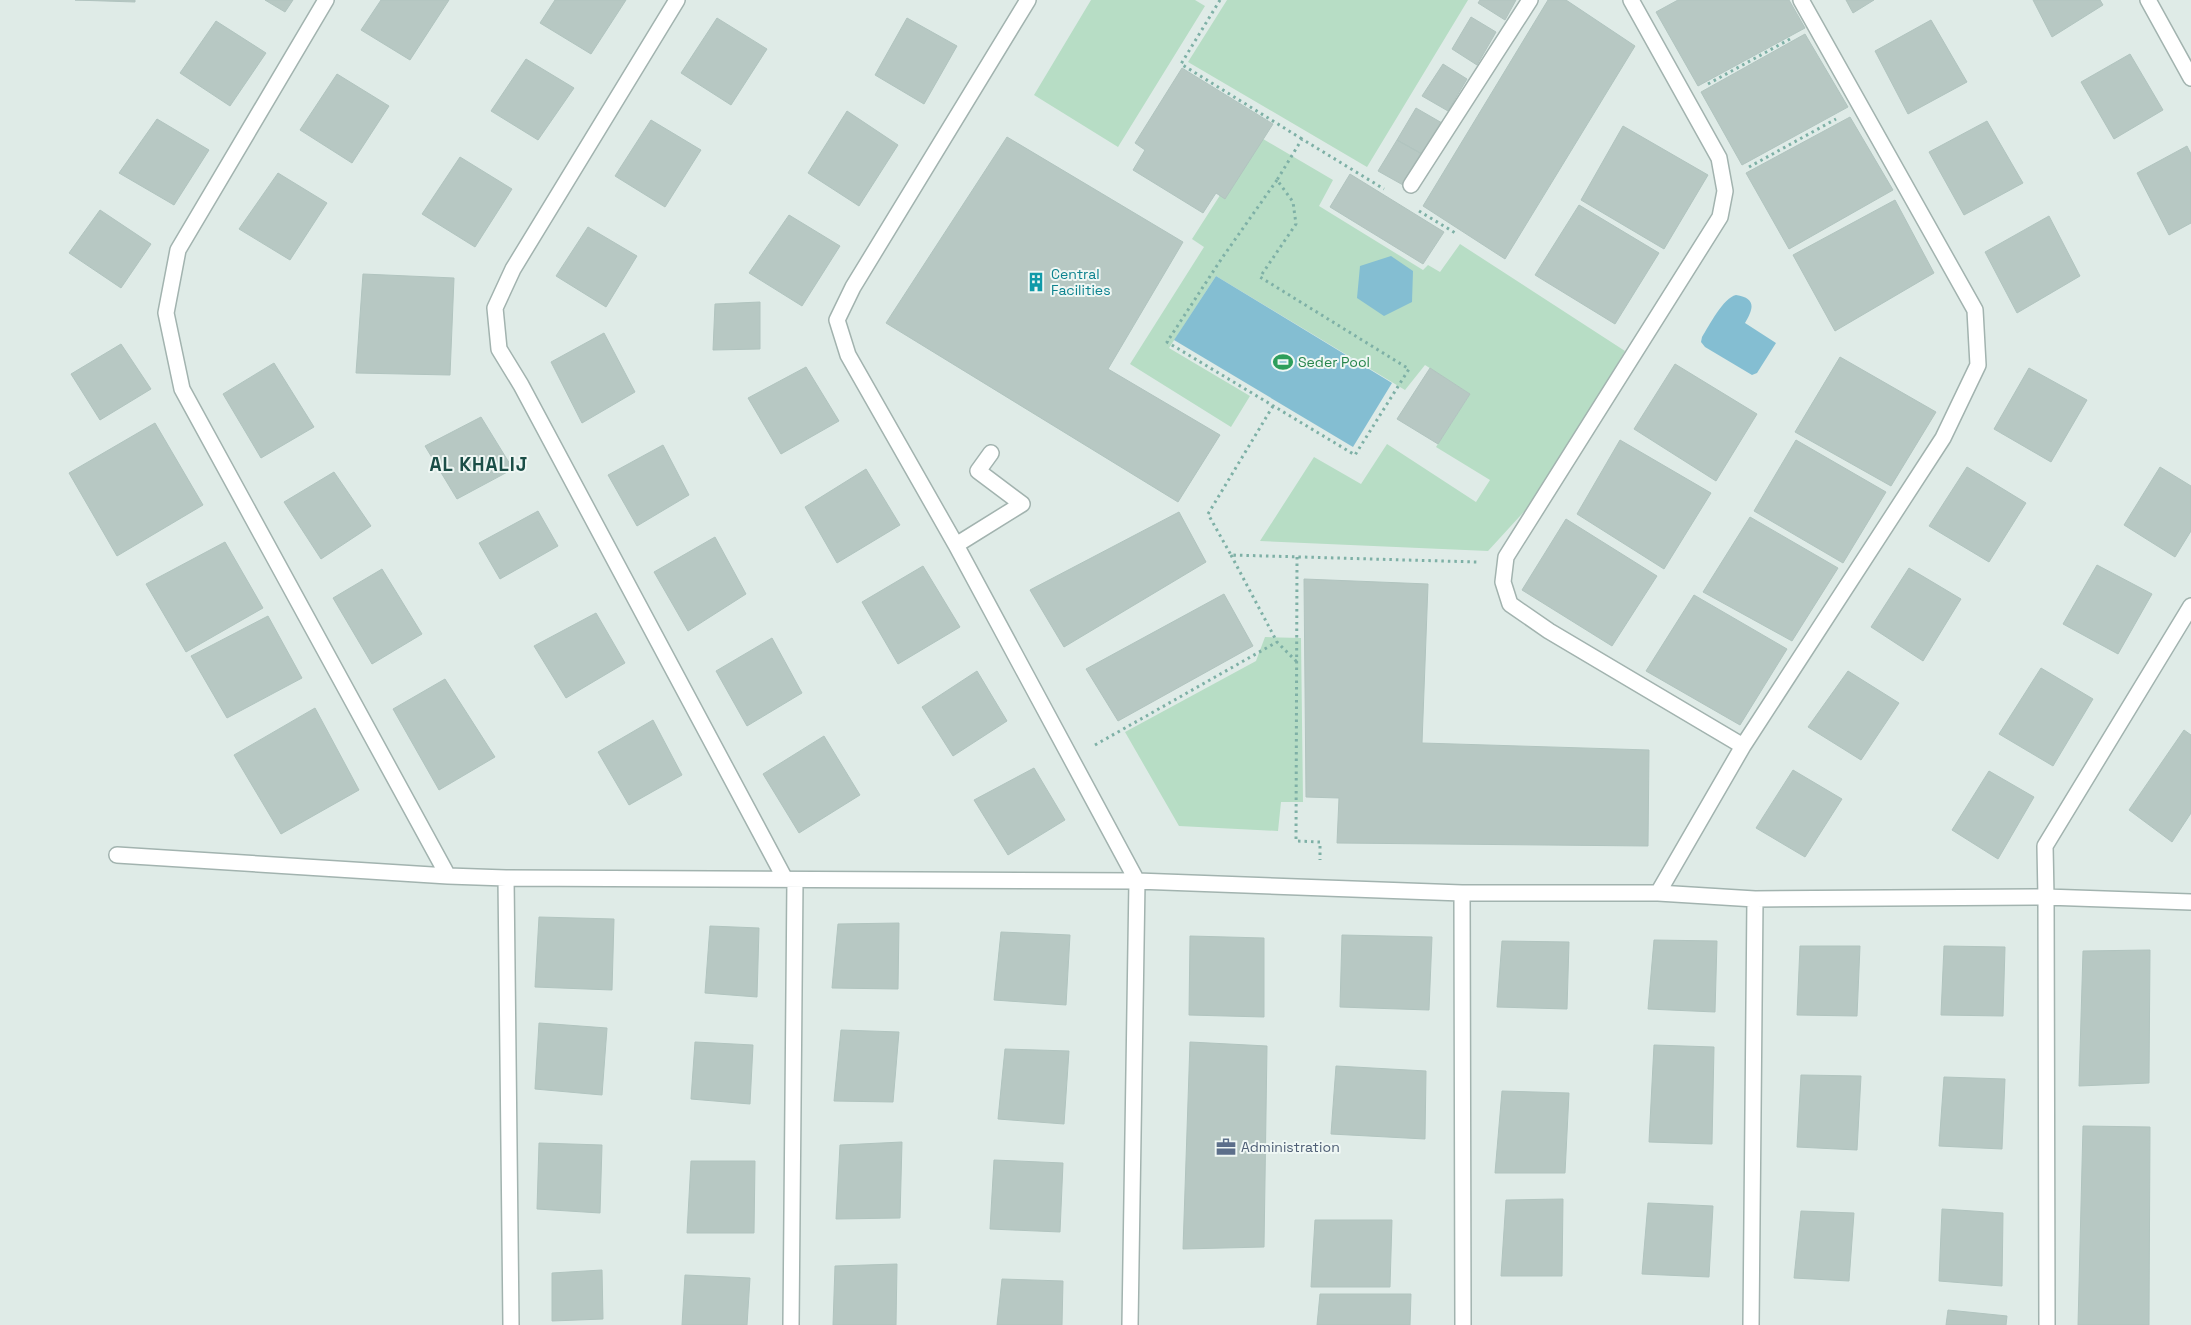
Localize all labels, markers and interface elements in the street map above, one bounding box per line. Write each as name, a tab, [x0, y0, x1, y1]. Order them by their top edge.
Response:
place label: Central Facilities	[1051, 265, 1111, 299]
building icon: Central Facilities	[1025, 271, 1047, 293]
sports icon: Seder Pool	[1272, 351, 1294, 373]
place label: Seder Pool	[1298, 353, 1370, 371]
district label: AL KHALIJ	[430, 452, 528, 477]
office icon: Administration	[1215, 1136, 1237, 1158]
place label: Administration	[1241, 1138, 1340, 1156]

